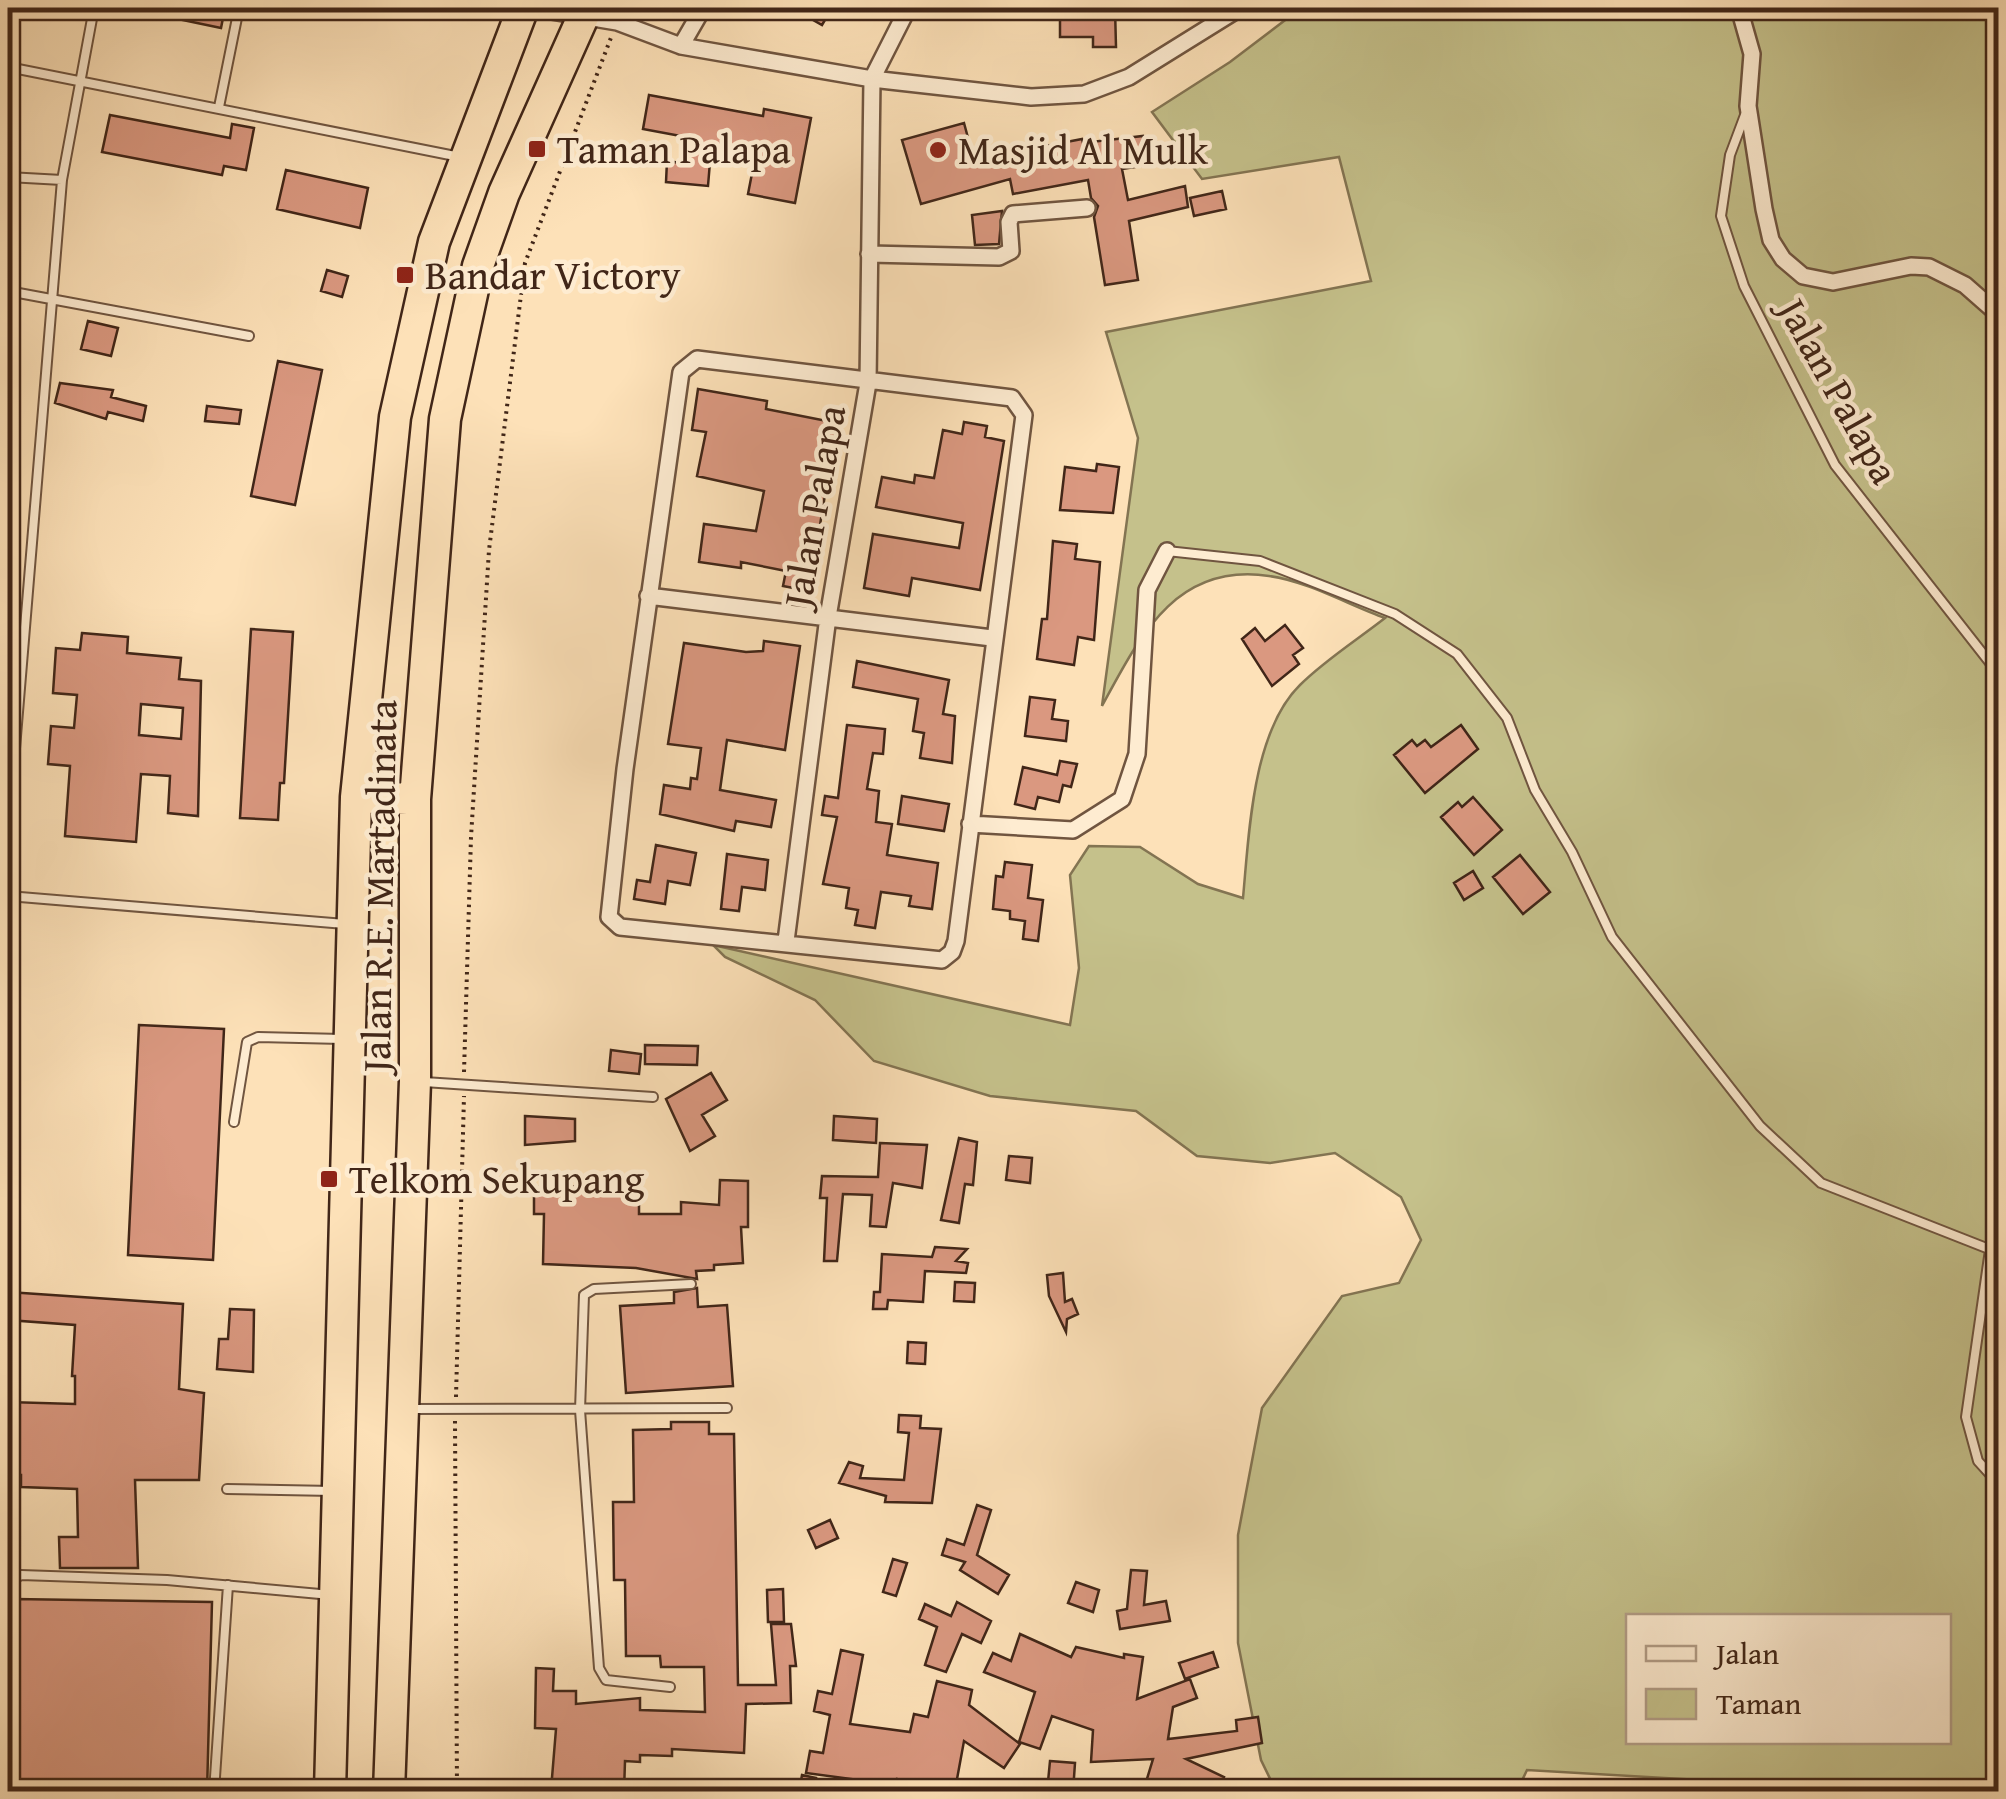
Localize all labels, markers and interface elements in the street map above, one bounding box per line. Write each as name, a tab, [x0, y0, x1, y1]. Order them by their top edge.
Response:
place label: Taman Palapa	[557, 119, 791, 178]
place label: Masjid Al Mulk	[958, 120, 1209, 179]
marker: Taman Palapa	[526, 138, 548, 160]
marker: Masjid Al Mulk	[927, 139, 949, 161]
place label: Bandar Victory	[425, 245, 681, 304]
marker: Bandar Victory	[394, 264, 416, 286]
street label: Jalan Palapa	[1762, 283, 1915, 494]
street label: Jalan Palapa	[766, 400, 860, 616]
street label: Jalan R.E. Martadinata	[346, 699, 411, 1078]
place label: Telkom Sekupang	[349, 1149, 644, 1208]
marker: Telkom Sekupang	[318, 1168, 340, 1190]
legend	[1626, 1614, 1951, 1744]
text: Jalan	[1712, 1631, 1779, 1675]
text: Taman	[1716, 1681, 1802, 1725]

